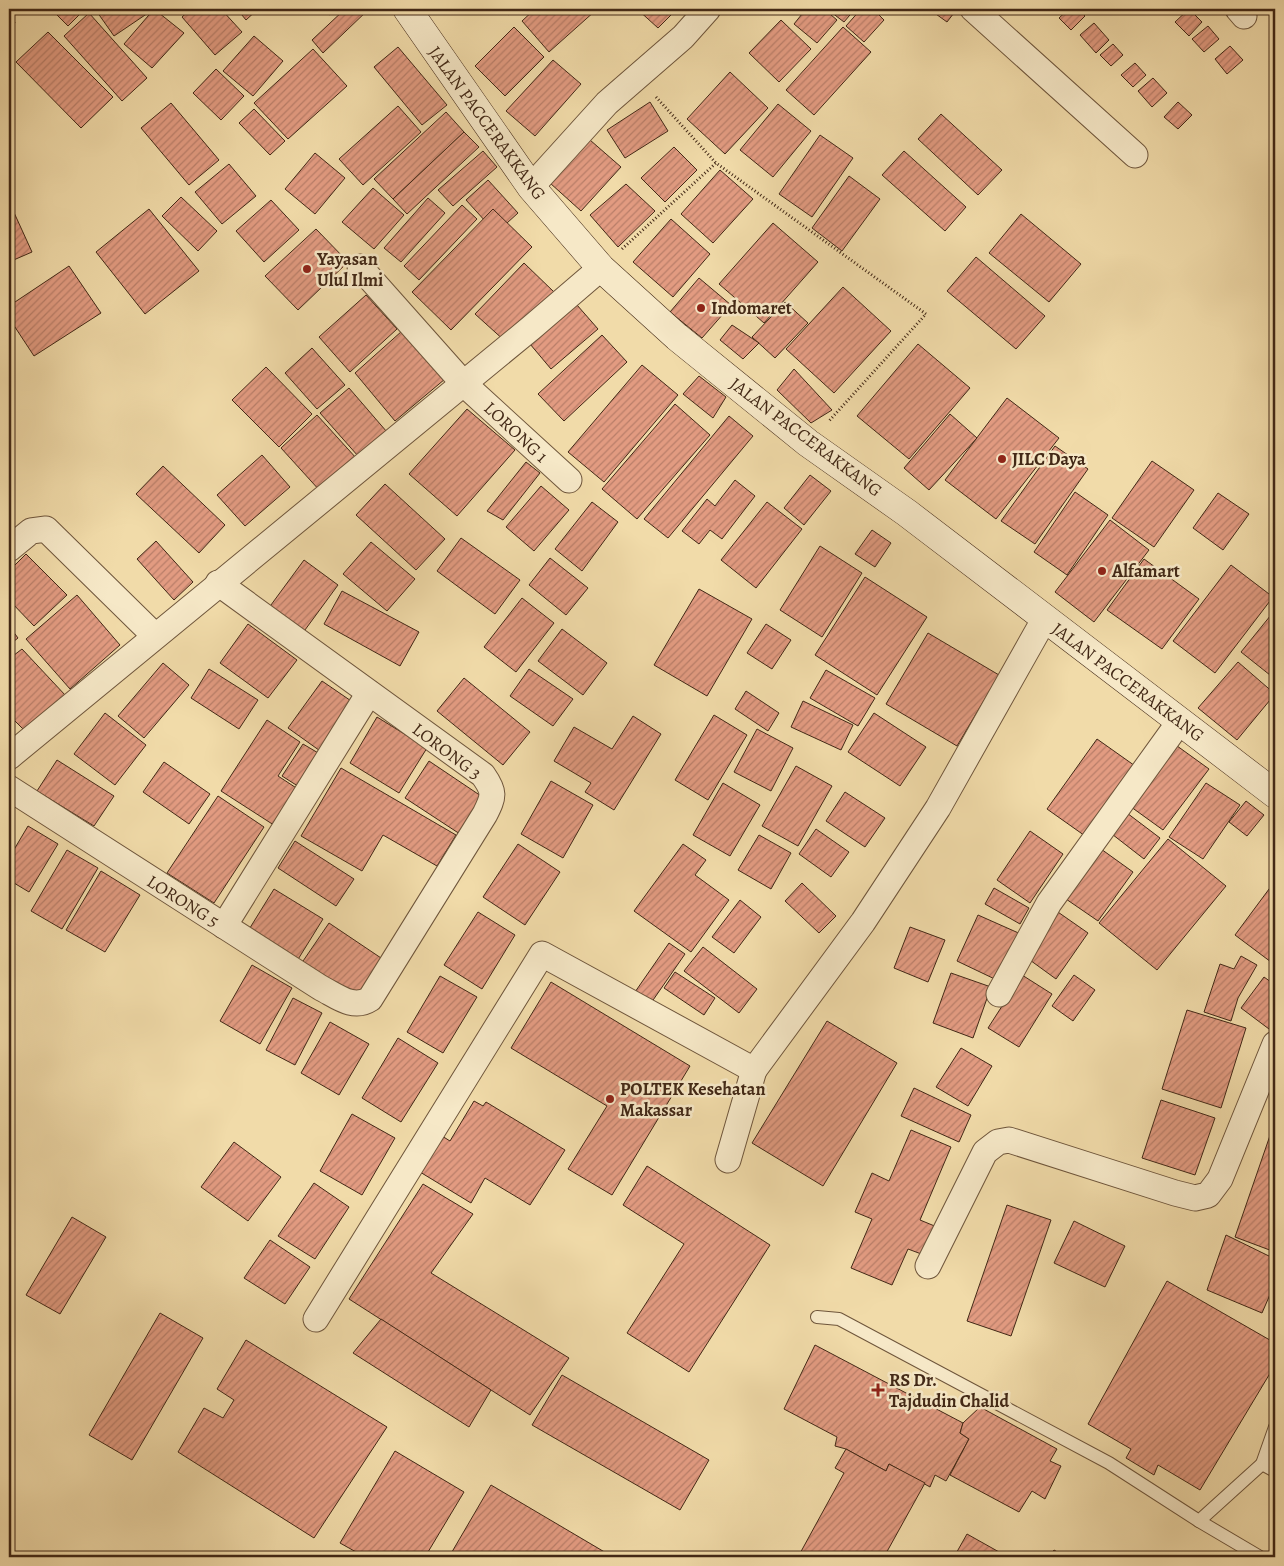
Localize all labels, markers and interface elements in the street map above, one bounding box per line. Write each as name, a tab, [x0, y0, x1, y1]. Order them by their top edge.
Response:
street label: JALAN PACCERAKKANG	[423, 41, 551, 205]
place label: Yayasan Ulul Ilmi	[316, 247, 383, 292]
marker: Yayasan Ulul Ilmi	[301, 263, 313, 275]
place label: Indomaret	[711, 296, 792, 320]
marker: Indomaret	[695, 302, 707, 314]
street label: JALAN PACCERAKKANG	[725, 372, 887, 502]
street label: LORONG 1	[479, 396, 553, 468]
place label: JILC Daya	[1012, 447, 1086, 471]
marker: JILC Daya	[996, 453, 1008, 465]
place label: Alfamart	[1111, 559, 1180, 583]
marker: Alfamart	[1096, 565, 1108, 577]
street label: JALAN PACCERAKKANG	[1047, 617, 1209, 747]
street label: LORONG 3	[407, 717, 487, 785]
street label: LORONG 5	[142, 869, 224, 933]
place label: POLTEK Kesehatan Makassar	[620, 1077, 766, 1122]
marker: POLTEK Kesehatan Makassar	[604, 1093, 616, 1105]
place label: RS Dr. Tajdudin Chalid	[889, 1368, 1009, 1413]
marker: RS Dr. Tajdudin Chalid	[871, 1383, 885, 1397]

